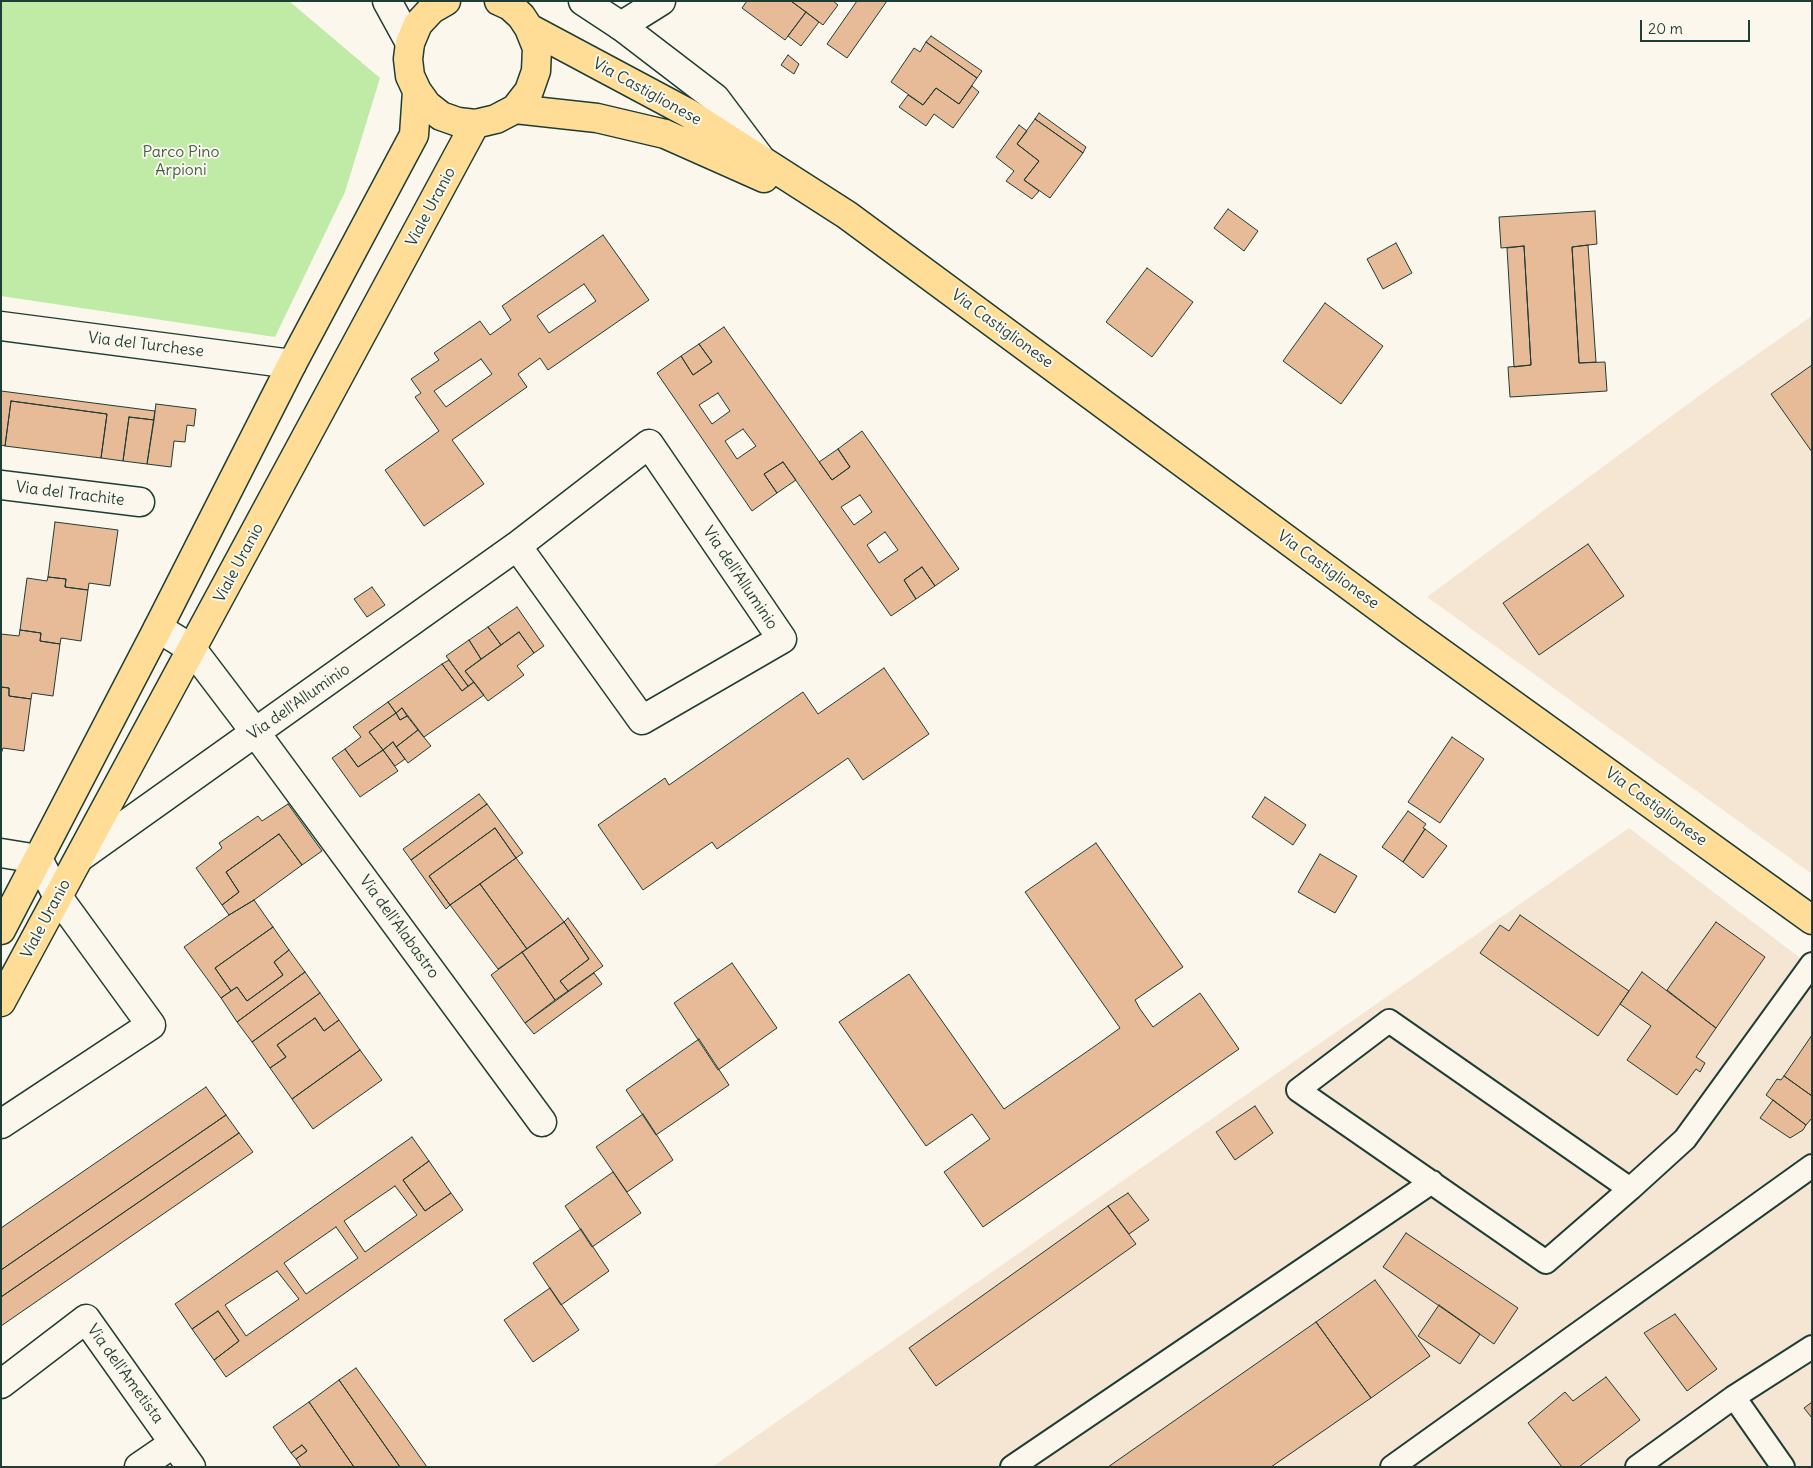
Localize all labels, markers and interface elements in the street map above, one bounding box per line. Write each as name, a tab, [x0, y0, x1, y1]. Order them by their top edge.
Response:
scale bar	[1643, 10, 1753, 42]
text: 20 m	[1648, 19, 1683, 38]
street label: Via Castiglionese	[589, 54, 705, 130]
park label: Parco Pino Arpioni	[142, 142, 220, 180]
street label: Viale Uranio	[402, 164, 460, 250]
street label: Via Castiglionese	[947, 286, 1057, 372]
street label: Via del Turchese	[87, 328, 205, 362]
street label: Via del Trachite	[15, 478, 125, 510]
street label: Viale Uranio	[210, 520, 268, 606]
street label: Via dell'Alluminio	[698, 523, 782, 633]
street label: Via Castiglionese	[1273, 527, 1383, 613]
street label: Via dell'Alluminio	[244, 660, 354, 744]
street label: Via Castiglionese	[1601, 764, 1711, 850]
street label: Via dell'Alabastro	[355, 872, 443, 982]
street label: Viale Uranio	[17, 876, 75, 962]
street label: Via dell'Ametista	[83, 1321, 167, 1427]

